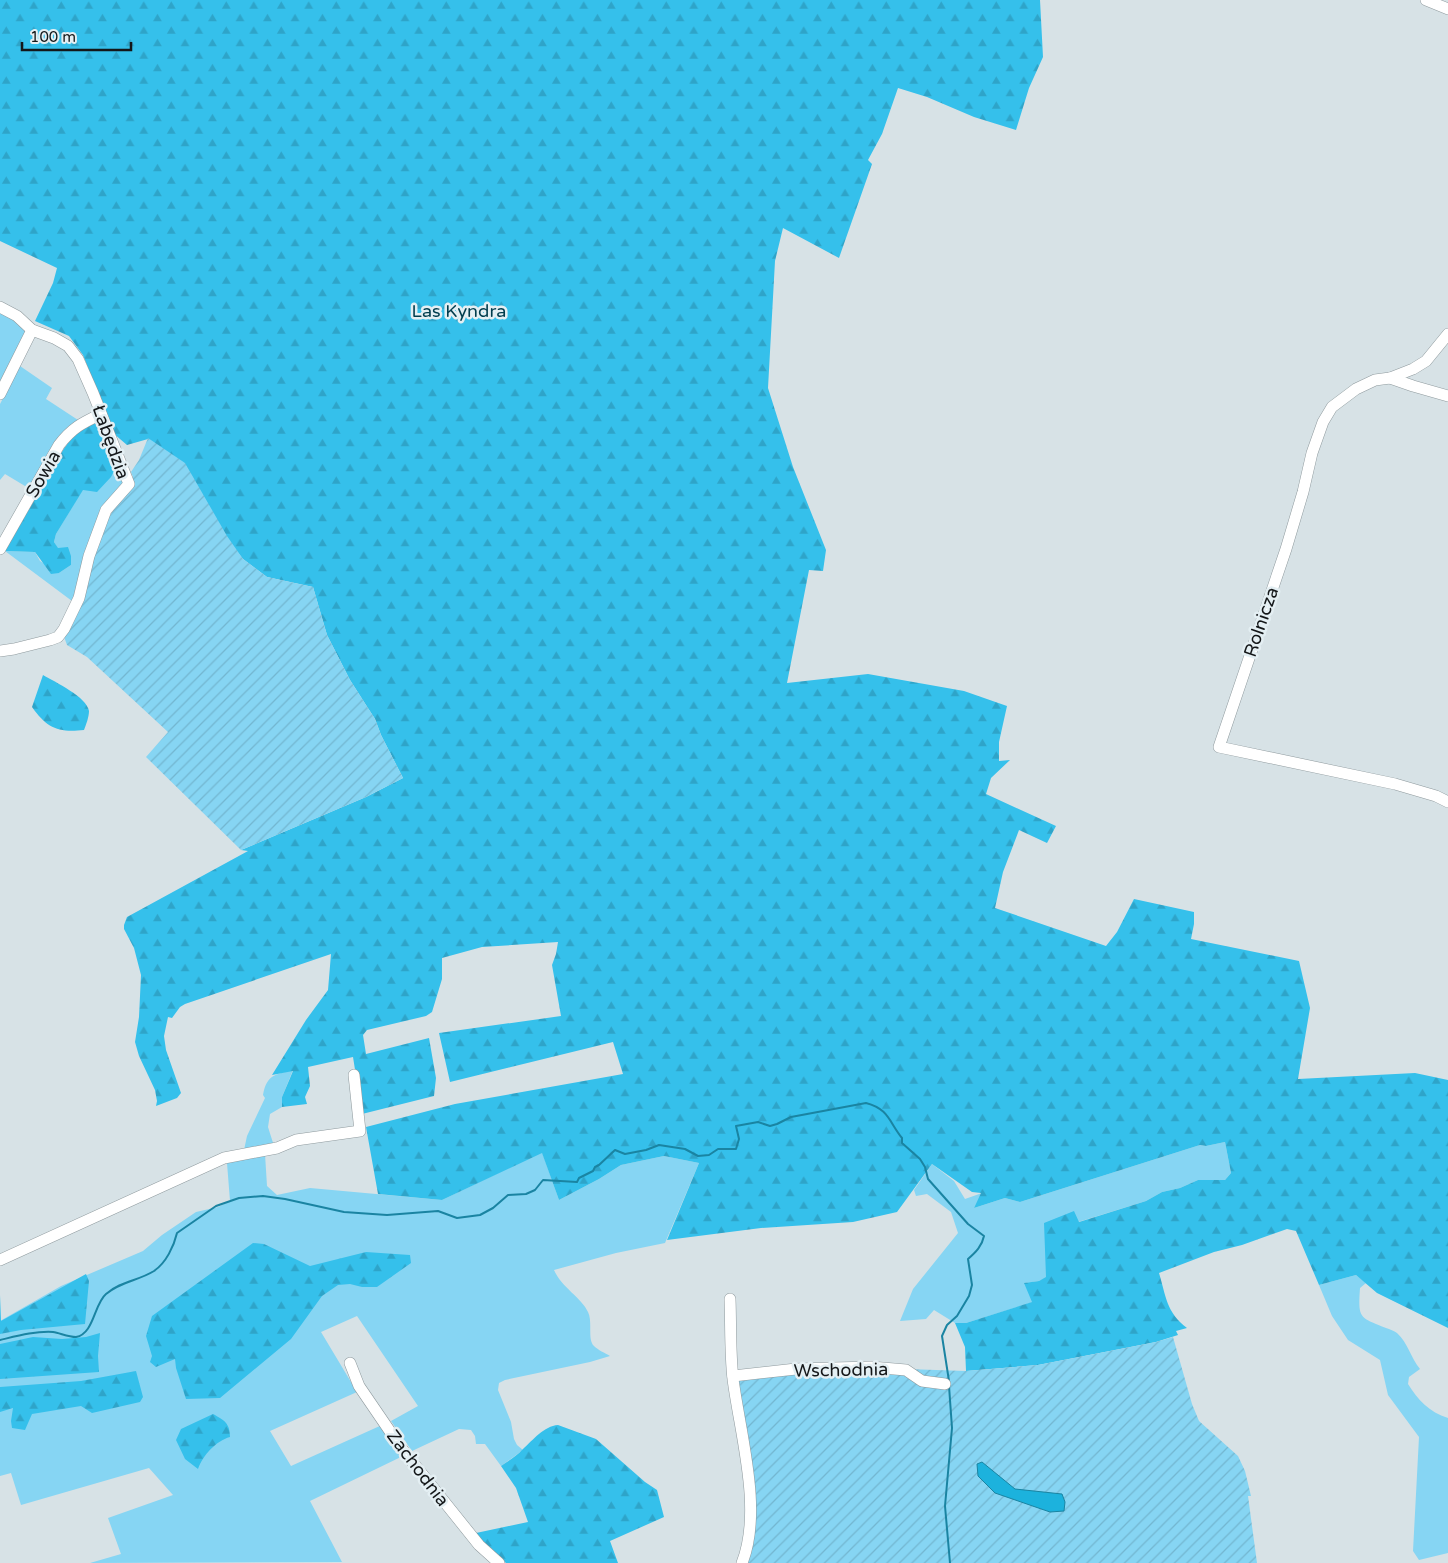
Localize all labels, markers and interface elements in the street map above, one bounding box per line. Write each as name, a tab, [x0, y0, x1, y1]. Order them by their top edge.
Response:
scale bar	[22, 20, 131, 52]
text: 100 m	[30, 28, 76, 46]
park label: Las Kyndra	[412, 300, 506, 322]
street label: Łabędzia	[87, 402, 135, 482]
street label: Sowia	[21, 447, 65, 501]
street label: Rolnicza	[1239, 584, 1283, 660]
street label: Wschodnia	[794, 1358, 888, 1382]
street label: Zachodnia	[382, 1425, 454, 1511]

